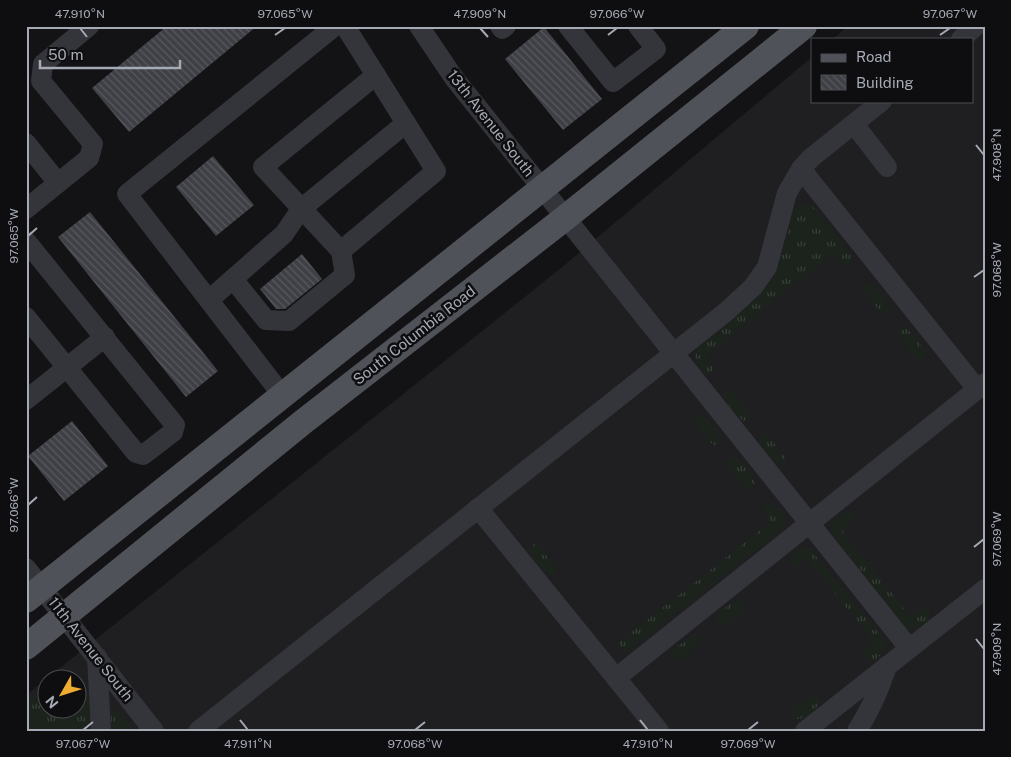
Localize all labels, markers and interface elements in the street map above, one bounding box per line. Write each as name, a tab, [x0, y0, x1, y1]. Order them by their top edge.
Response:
text: 47.910°N	[55, 7, 105, 21]
text: 97.065°W	[257, 7, 313, 21]
text: 47.909°N	[454, 7, 506, 21]
text: 97.066°W	[590, 7, 645, 21]
text: 97.067°W	[923, 7, 978, 21]
scale bar	[40, 38, 180, 70]
legend	[811, 38, 974, 102]
text: 50 m	[48, 46, 83, 63]
text: Road	[856, 48, 892, 65]
street label: 13th Avenue South	[444, 66, 538, 180]
text: Building	[856, 74, 914, 91]
text: 47.908°N	[990, 128, 1004, 182]
text: 97.065°W	[7, 208, 21, 264]
text: 97.068°W	[990, 242, 1004, 298]
street label: South Columbia Road	[350, 282, 478, 388]
text: 97.066°W	[7, 477, 21, 532]
text: 97.069°W	[990, 511, 1004, 566]
street label: 11th Avenue South	[45, 594, 137, 704]
text: 47.909°N	[990, 623, 1004, 675]
north arrow	[38, 670, 88, 720]
text: N	[42, 693, 62, 711]
text: 97.067°W	[56, 737, 111, 751]
text: 47.911°N	[224, 737, 272, 751]
text: 97.068°W	[387, 737, 443, 751]
text: 47.910°N	[623, 737, 673, 751]
text: 97.069°W	[721, 737, 776, 751]

